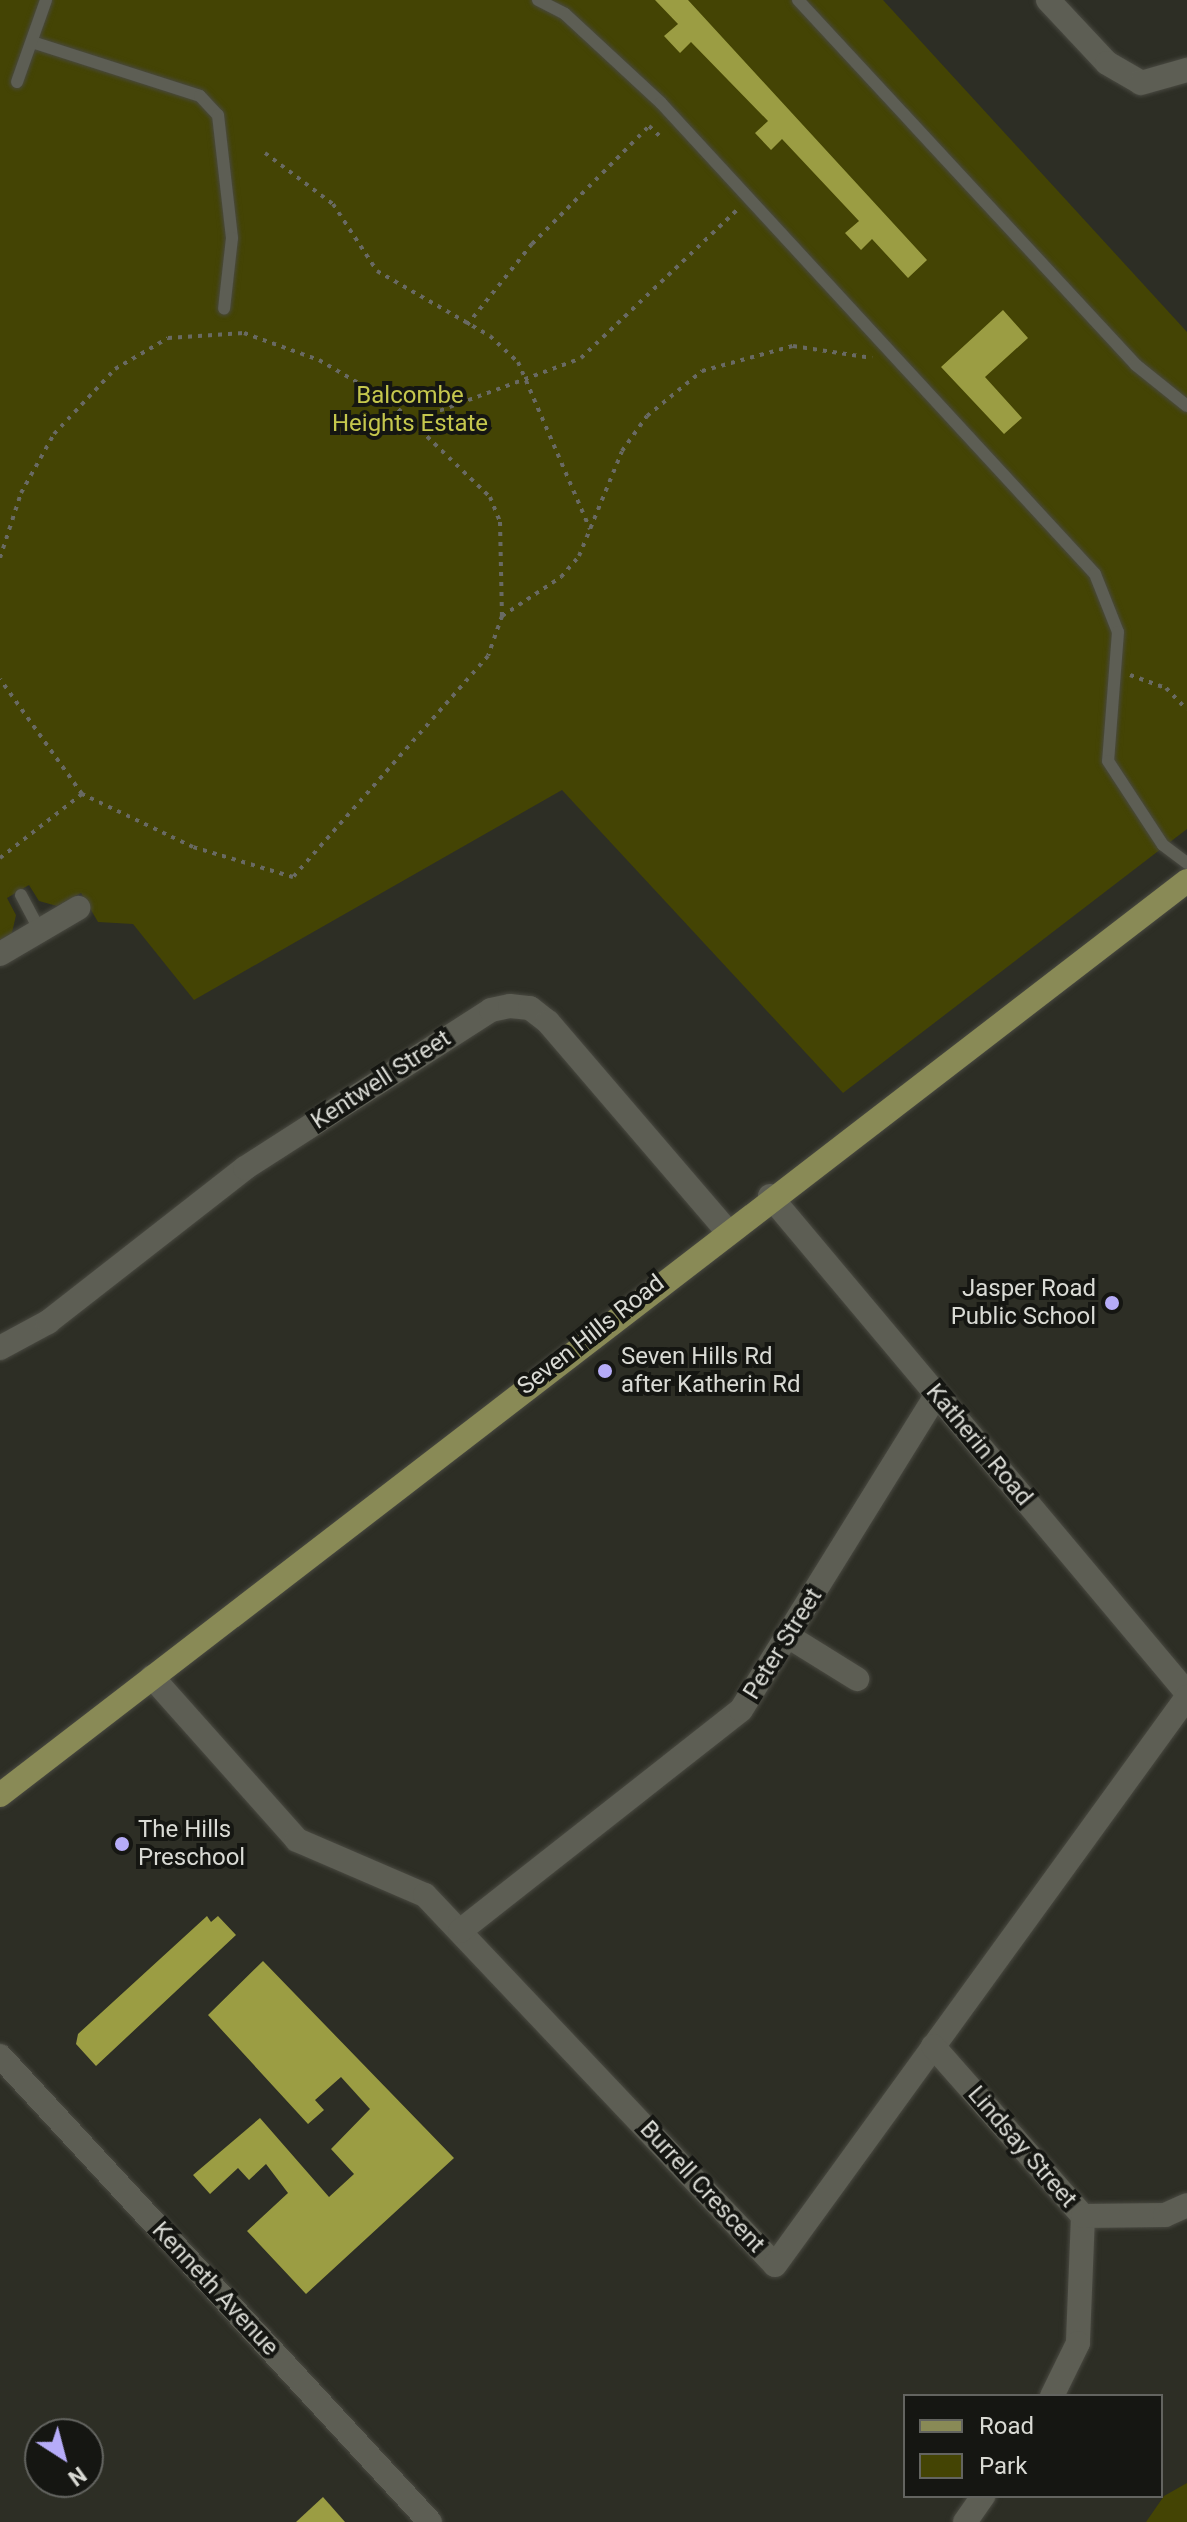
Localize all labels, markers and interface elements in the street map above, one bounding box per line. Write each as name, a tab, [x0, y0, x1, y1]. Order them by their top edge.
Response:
park label: Balcombe Heights Estate	[332, 382, 488, 438]
street label: Kentwell Street	[306, 1024, 456, 1136]
street label: Seven Hills Road	[512, 1269, 670, 1401]
place label: Jasper Road Public School	[951, 1275, 1096, 1331]
marker: Jasper Road Public School	[1103, 1294, 1121, 1312]
place label: Seven Hills Rd after Katherin Rd	[621, 1343, 800, 1399]
marker: Seven Hills Rd after Katherin Rd	[596, 1362, 614, 1380]
street label: Katherin Road	[920, 1378, 1038, 1512]
street label: Peter Street	[737, 1583, 829, 1705]
place label: The Hills Preschool	[138, 1816, 245, 1872]
marker: The Hills Preschool	[113, 1835, 131, 1853]
street label: Lindsay Street	[961, 2080, 1083, 2214]
street label: Burrell Crescent	[634, 2115, 770, 2259]
street label: Kenneth Avenue	[146, 2216, 284, 2362]
legend	[903, 2394, 1163, 2498]
text: Road	[979, 2412, 1034, 2440]
north arrow	[24, 2418, 104, 2498]
text: Park	[979, 2452, 1027, 2480]
text: N	[64, 2462, 91, 2491]

